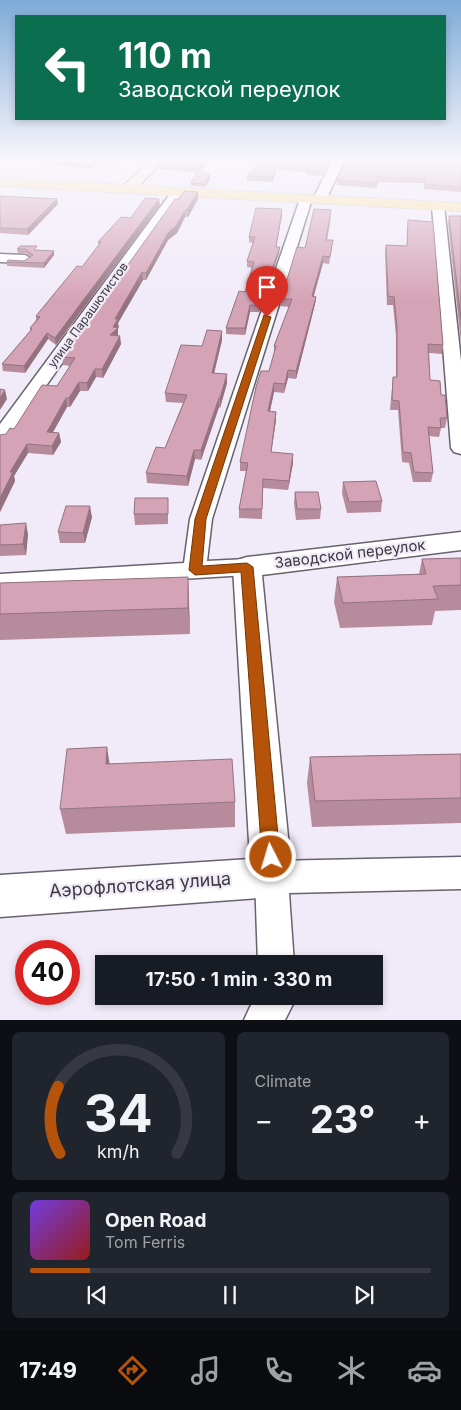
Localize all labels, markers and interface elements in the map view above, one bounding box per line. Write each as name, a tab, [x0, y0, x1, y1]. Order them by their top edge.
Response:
text: 110 m	[118, 34, 212, 76]
icon: left	[35, 35, 100, 100]
text: Заводской переулок	[118, 76, 341, 102]
street label: улица Парашютистов	[44, 259, 131, 370]
pin	[246, 266, 288, 317]
icon: arrive	[253, 273, 281, 301]
street label: Заводской переулок	[273, 535, 426, 572]
position arrow	[244, 830, 296, 882]
street label: Аэрофлотская улица	[48, 868, 232, 901]
speed limit sign: 40	[15, 940, 80, 1005]
text: 17:50 · 1 min · 330 m	[146, 968, 332, 991]
text: Climate	[255, 1071, 311, 1091]
text: 34	[84, 1082, 153, 1145]
text: 23°	[310, 1096, 376, 1142]
text: −	[255, 1103, 273, 1137]
text: +	[412, 1103, 431, 1137]
text: km/h	[97, 1141, 139, 1162]
text: Open Road	[105, 1209, 206, 1232]
text: Tom Ferris	[105, 1232, 185, 1252]
icon: previous	[83, 1281, 111, 1309]
icon: pause	[216, 1281, 244, 1309]
icon: next	[350, 1281, 378, 1309]
icon: directions	[115, 1353, 150, 1388]
icon: music	[188, 1353, 223, 1388]
icon: phone	[261, 1353, 296, 1388]
icon: climate	[334, 1353, 369, 1388]
icon: car	[407, 1353, 442, 1388]
text: 17:49	[19, 1357, 77, 1383]

